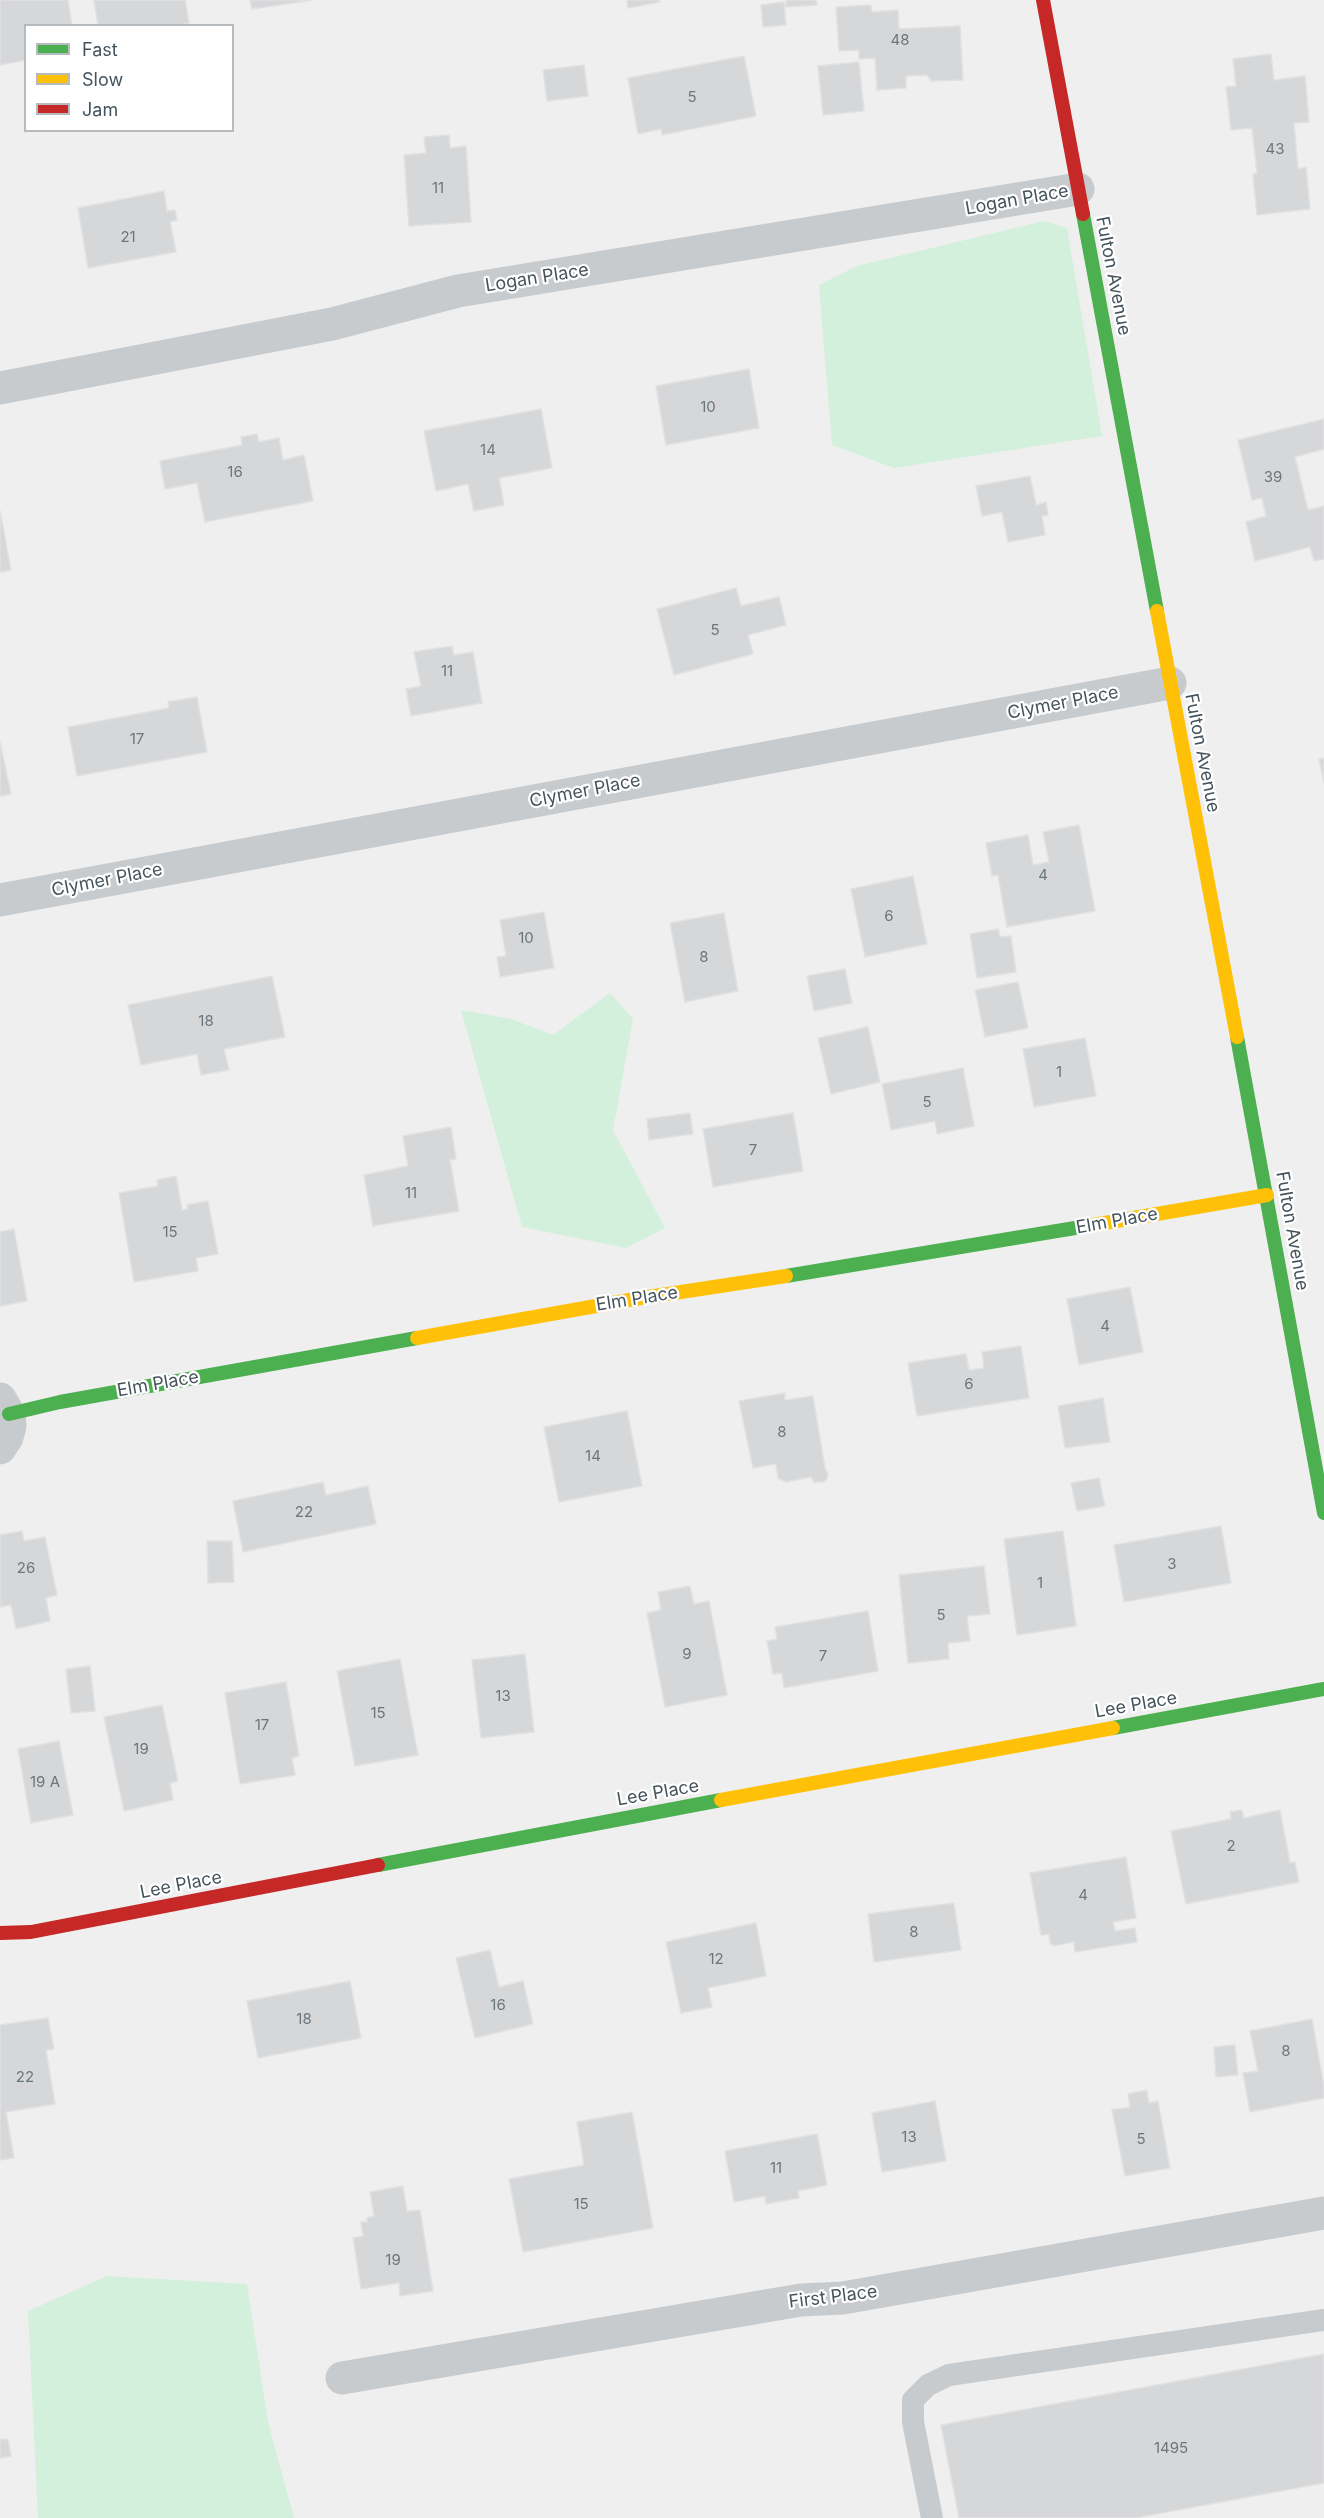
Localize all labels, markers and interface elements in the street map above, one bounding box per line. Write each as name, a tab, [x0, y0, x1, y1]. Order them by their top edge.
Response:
legend	[24, 24, 234, 132]
house number: 48	[891, 31, 909, 49]
text: Fast	[82, 39, 118, 60]
text: Slow	[82, 69, 123, 90]
house number: 5	[687, 88, 697, 106]
text: Jam	[82, 99, 118, 120]
house number: 43	[1266, 140, 1284, 158]
house number: 11	[432, 179, 444, 197]
street label: Logan Place	[964, 180, 1070, 220]
street label: Fulton Avenue	[1091, 215, 1135, 337]
house number: 21	[120, 228, 136, 246]
street label: Logan Place	[484, 259, 590, 297]
house number: 10	[700, 398, 716, 416]
house number: 14	[480, 441, 496, 459]
house number: 16	[227, 463, 243, 481]
house number: 39	[1264, 468, 1282, 486]
house number: 5	[710, 621, 720, 639]
house number: 11	[441, 662, 453, 680]
street label: Clymer Place	[1006, 682, 1120, 724]
street label: Fulton Avenue	[1180, 692, 1224, 814]
house number: 17	[130, 730, 144, 748]
street label: Clymer Place	[528, 770, 642, 812]
street label: Clymer Place	[50, 859, 164, 901]
house number: 4	[1038, 866, 1048, 884]
house number: 6	[884, 907, 894, 925]
house number: 10	[518, 929, 534, 947]
house number: 8	[699, 948, 709, 966]
house number: 18	[198, 1012, 214, 1030]
house number: 1	[1056, 1063, 1062, 1081]
house number: 5	[922, 1093, 932, 1111]
house number: 7	[749, 1141, 757, 1159]
street label: Fulton Avenue	[1271, 1170, 1313, 1292]
house number: 11	[405, 1184, 417, 1202]
street label: Elm Place	[1074, 1203, 1160, 1239]
house number: 15	[162, 1223, 178, 1241]
street label: Elm Place	[594, 1282, 680, 1316]
house number: 4	[1100, 1317, 1110, 1335]
street label: Elm Place	[115, 1366, 201, 1402]
house number: 6	[964, 1375, 974, 1393]
house number: 8	[777, 1423, 787, 1441]
house number: 14	[585, 1447, 601, 1465]
house number: 22	[295, 1503, 313, 1521]
house number: 3	[1167, 1555, 1177, 1573]
house number: 26	[17, 1559, 35, 1577]
house number: 1	[1037, 1574, 1043, 1592]
house number: 5	[936, 1606, 946, 1624]
house number: 9	[682, 1645, 692, 1663]
house number: 7	[819, 1647, 827, 1665]
house number: 13	[495, 1687, 511, 1705]
street label: Lee Place	[1093, 1687, 1179, 1723]
house number: 15	[370, 1704, 386, 1722]
house number: 17	[255, 1716, 269, 1734]
house number: 19	[133, 1740, 149, 1758]
house number: 19 A	[30, 1773, 60, 1791]
street label: Lee Place	[615, 1775, 701, 1811]
house number: 2	[1226, 1837, 1236, 1855]
street label: Lee Place	[138, 1866, 224, 1904]
house number: 4	[1078, 1886, 1088, 1904]
house number: 8	[909, 1923, 919, 1941]
house number: 12	[708, 1950, 724, 1968]
house number: 16	[490, 1996, 506, 2014]
house number: 18	[296, 2010, 312, 2028]
house number: 8	[1281, 2042, 1291, 2060]
house number: 22	[16, 2068, 34, 2086]
house number: 13	[901, 2128, 917, 2146]
house number: 5	[1136, 2130, 1146, 2148]
house number: 11	[770, 2159, 782, 2177]
house number: 15	[573, 2195, 589, 2213]
house number: 19	[385, 2251, 401, 2269]
street label: First Place	[788, 2281, 878, 2313]
house number: 1495	[1154, 2439, 1188, 2457]

